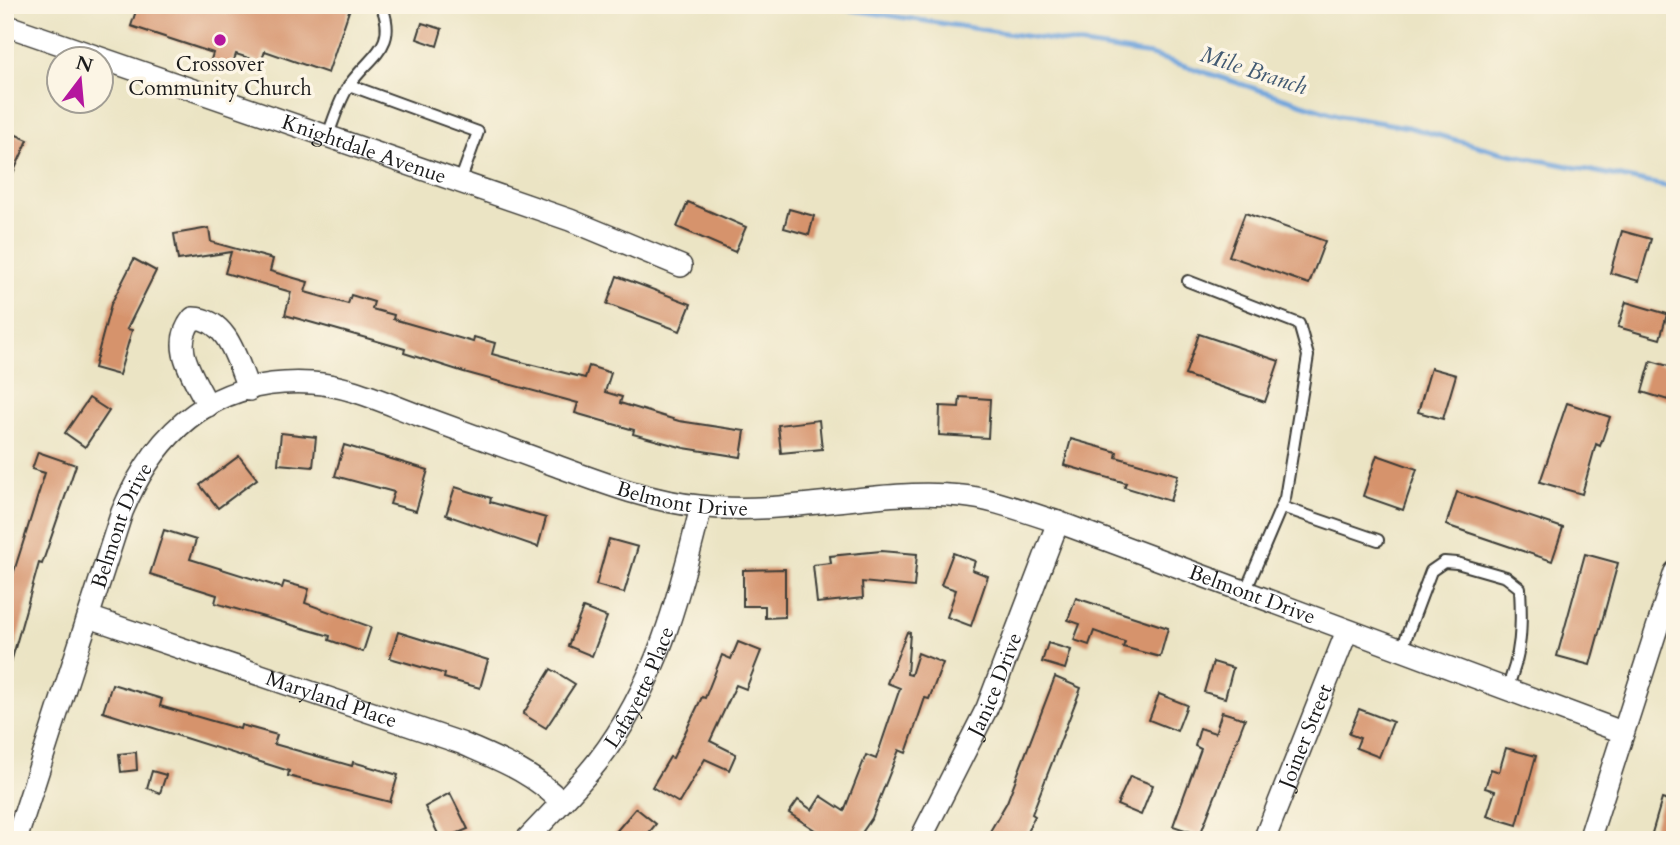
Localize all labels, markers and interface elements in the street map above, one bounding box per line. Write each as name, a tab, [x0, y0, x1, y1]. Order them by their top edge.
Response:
marker: Crossover Community Church	[212, 32, 228, 48]
water label: Mile Branch	[1197, 39, 1311, 102]
north arrow	[46, 46, 116, 116]
text: N	[73, 50, 96, 80]
place label: Crossover Community Church	[128, 50, 312, 103]
street label: Knightdale Avenue	[278, 108, 450, 191]
street label: Belmont Drive	[84, 457, 160, 592]
street label: Belmont Drive	[613, 474, 748, 523]
street label: Belmont Drive	[1184, 558, 1319, 632]
street label: Lafayette Place	[598, 623, 682, 754]
street label: Janice Drive	[960, 628, 1029, 744]
street label: Maryland Place	[262, 664, 401, 735]
street label: Joiner Street	[1271, 679, 1340, 795]

